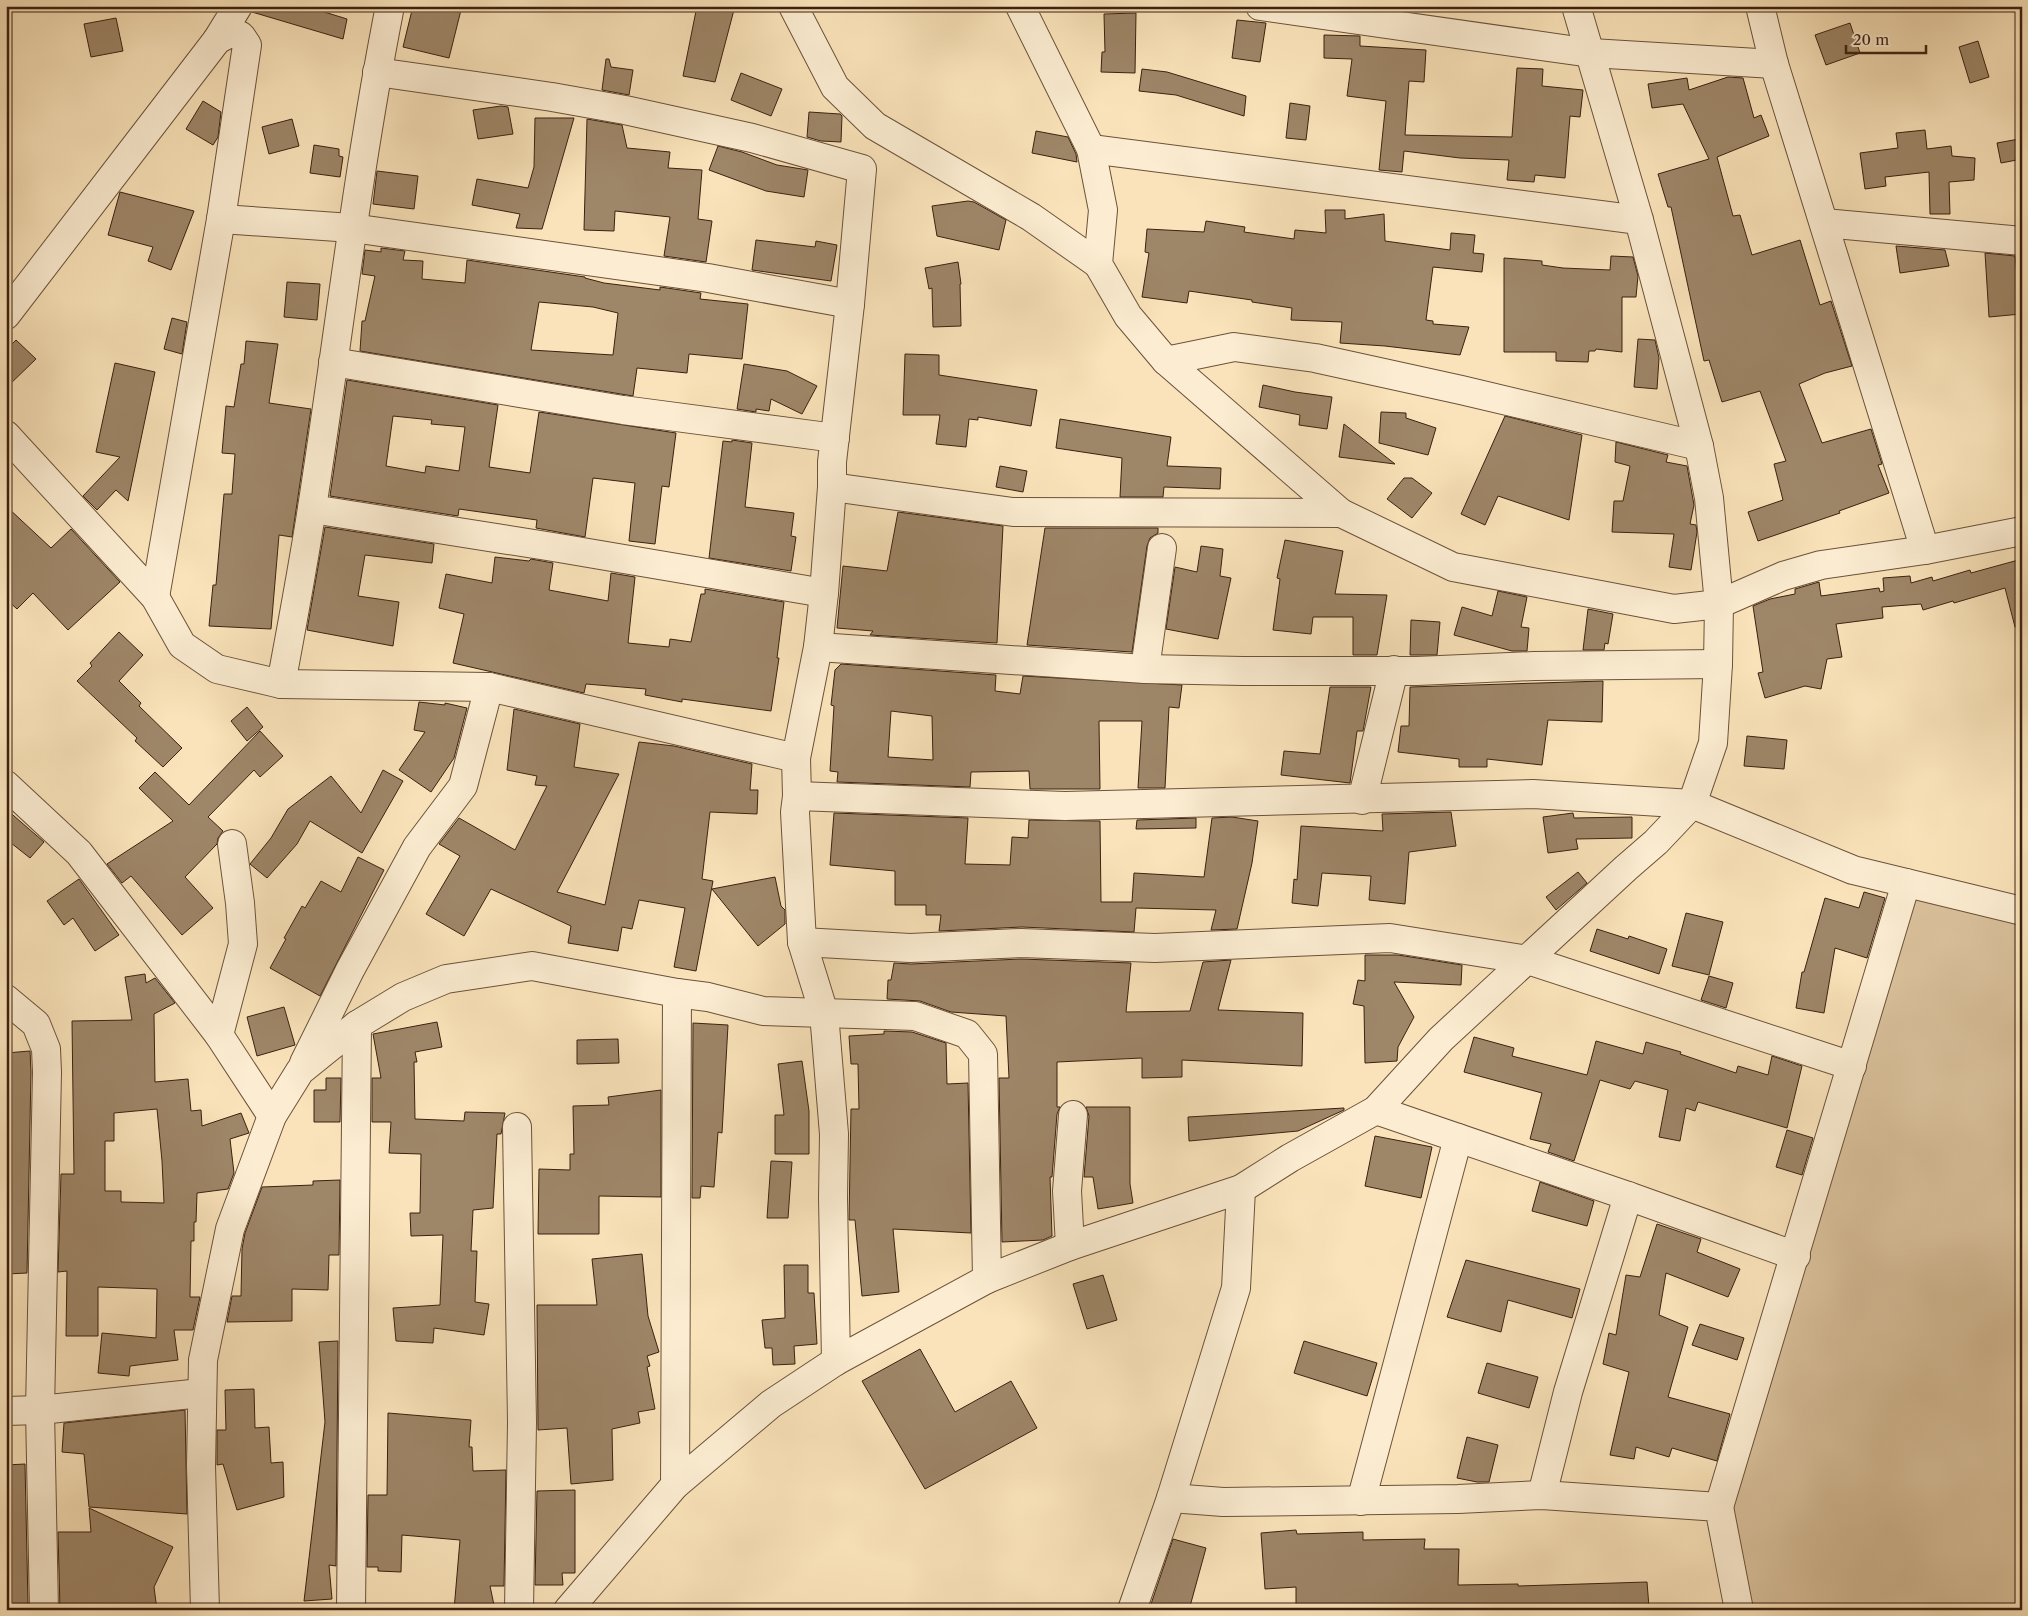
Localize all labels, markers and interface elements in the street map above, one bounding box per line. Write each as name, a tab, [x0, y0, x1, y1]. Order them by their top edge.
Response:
scale bar	[1846, 22, 1926, 54]
text: 20 m	[1853, 30, 1889, 49]

